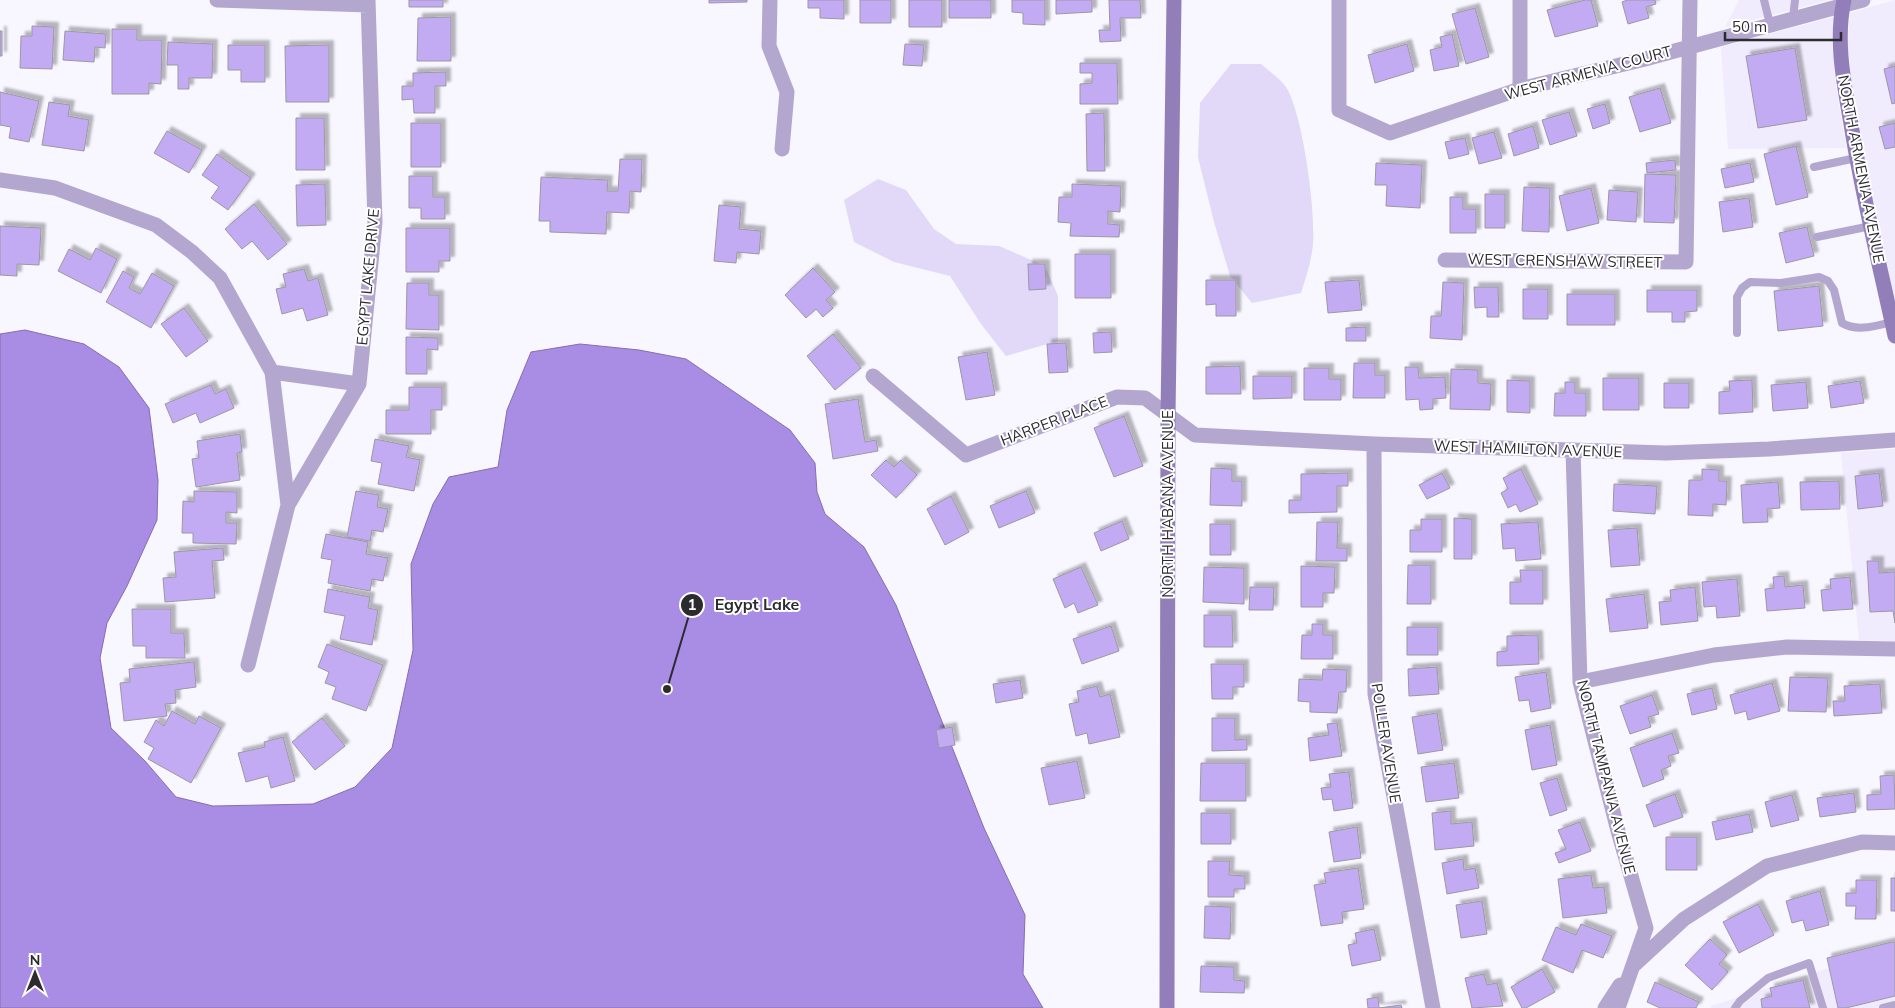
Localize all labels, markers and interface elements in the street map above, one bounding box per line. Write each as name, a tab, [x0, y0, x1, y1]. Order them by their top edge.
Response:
scale bar	[1725, 10, 1841, 42]
text: 50 m	[1732, 17, 1767, 36]
street label: WEST ARMENIA COURT	[1502, 41, 1673, 104]
street label: NORTH ARMENIA AVENUE	[1834, 73, 1889, 265]
street label: EGYPT LAKE DRIVE	[352, 208, 383, 346]
street label: WEST CRENSHAW STREET	[1467, 249, 1663, 272]
street label: HARPER PLACE	[998, 391, 1110, 450]
street label: NORTH HABANA AVENUE	[1158, 410, 1177, 598]
street label: WEST HAMILTON AVENUE	[1433, 436, 1623, 461]
callout: Egypt Lake	[679, 589, 809, 620]
text: Egypt Lake	[715, 594, 800, 614]
text: 1	[687, 595, 697, 614]
street label: NORTH TAMPANIA AVENUE	[1573, 678, 1640, 876]
street label: POLLER AVENUE	[1368, 682, 1405, 804]
north arrow	[10, 948, 60, 998]
text: N	[30, 951, 40, 969]

